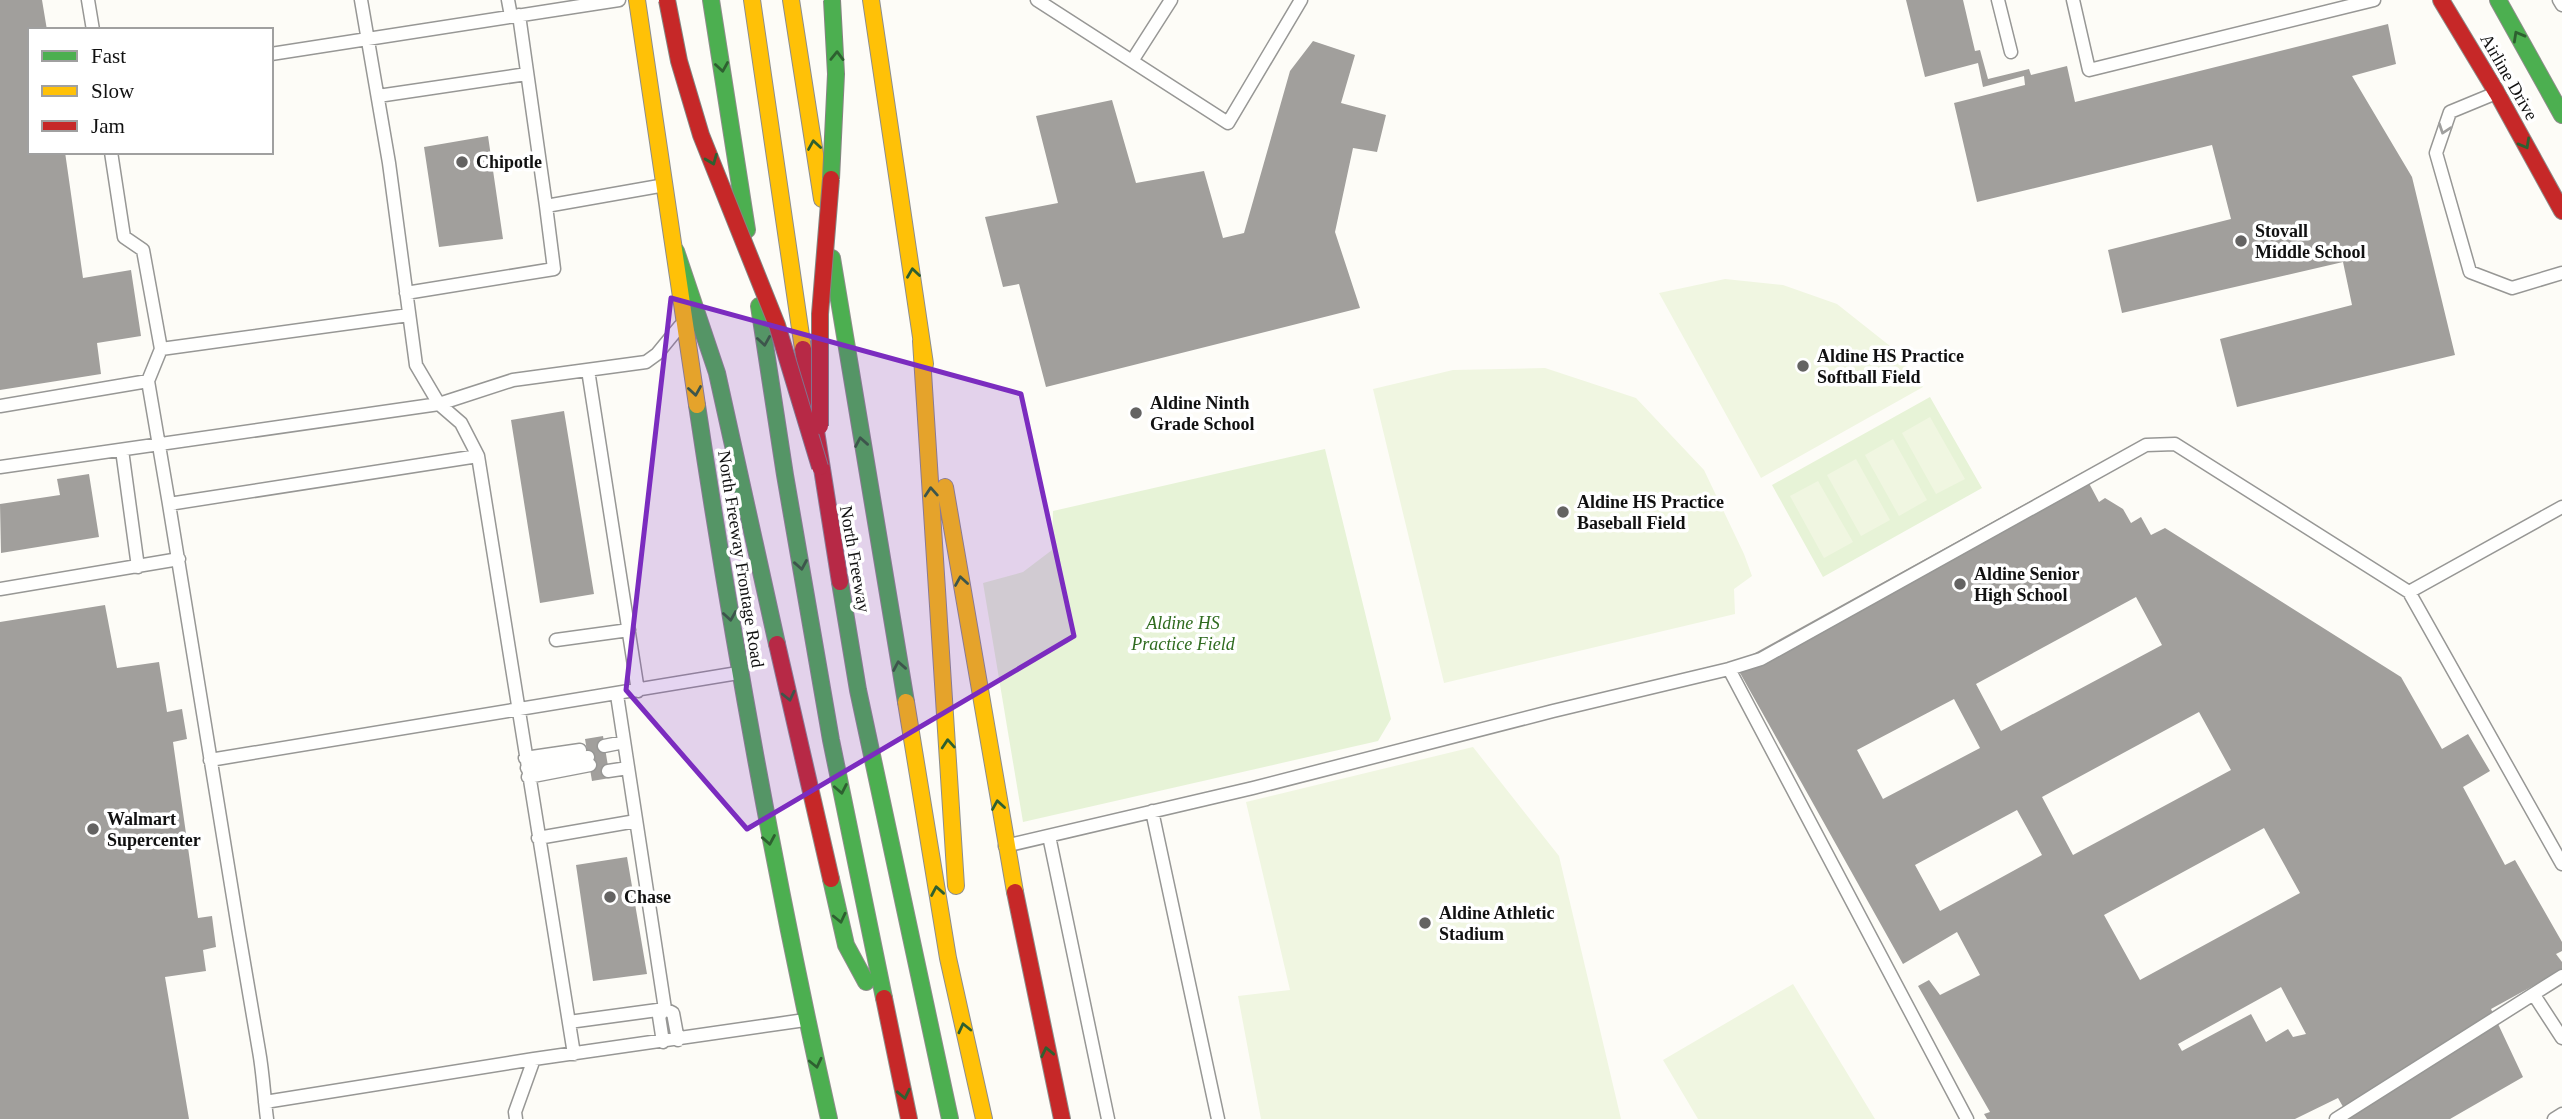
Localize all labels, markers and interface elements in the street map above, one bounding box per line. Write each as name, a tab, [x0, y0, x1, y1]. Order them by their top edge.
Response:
legend	[28, 28, 273, 154]
street label: Airline Drive	[2476, 30, 2542, 124]
one-way arrow	[2513, 31, 2526, 43]
text: Fast	[91, 44, 126, 68]
one-way arrow	[829, 50, 845, 61]
one-way arrow	[714, 62, 729, 73]
text: Slow	[91, 79, 135, 103]
text: Jam	[91, 114, 125, 138]
one-way arrow	[2438, 122, 2452, 134]
one-way arrow	[2517, 136, 2530, 149]
one-way arrow	[807, 139, 822, 151]
place label: Chipotle	[476, 152, 542, 172]
one-way arrow	[703, 153, 717, 165]
marker: Chipotle	[454, 154, 470, 170]
place label: Stovall Middle School	[2255, 221, 2366, 262]
marker: Stovall Middle School	[2233, 233, 2249, 249]
one-way arrow	[906, 267, 921, 279]
one-way arrow	[756, 335, 771, 347]
place label: Aldine HS Practice Softball Field	[1817, 346, 1964, 387]
marker: Aldine HS Practice Softball Field	[1795, 358, 1811, 374]
one-way arrow	[687, 385, 702, 397]
place label: Aldine Ninth Grade School	[1150, 393, 1255, 434]
marker: Aldine Ninth Grade School	[1128, 405, 1144, 421]
one-way arrow	[854, 436, 869, 448]
street label: North Freeway Frontage Road	[714, 449, 768, 669]
one-way arrow	[924, 486, 939, 497]
place label: Aldine HS Practice Baseball Field	[1577, 492, 1724, 533]
street label: North Freeway	[836, 504, 874, 614]
marker: Aldine HS Practice Baseball Field	[1555, 504, 1571, 520]
one-way arrow	[793, 559, 808, 571]
place label: Aldine Senior High School	[1974, 564, 2080, 605]
one-way arrow	[954, 575, 969, 587]
marker: Aldine Senior High School	[1952, 576, 1968, 592]
one-way arrow	[722, 610, 737, 622]
park label: Aldine HS Practice Field	[1130, 613, 1236, 654]
one-way arrow	[892, 661, 907, 672]
one-way arrow	[780, 690, 795, 702]
one-way arrow	[941, 738, 956, 749]
one-way arrow	[833, 783, 848, 795]
one-way arrow	[991, 799, 1006, 811]
place label: Walmart Supercenter	[107, 809, 201, 850]
marker: Walmart Supercenter	[85, 821, 101, 837]
one-way arrow	[760, 834, 775, 846]
one-way arrow	[930, 885, 945, 897]
place label: Chase	[624, 887, 671, 907]
marker: Chase	[602, 889, 618, 905]
place label: Aldine Athletic Stadium	[1439, 903, 1555, 944]
one-way arrow	[831, 912, 846, 924]
marker: Aldine Athletic Stadium	[1417, 915, 1433, 931]
one-way arrow	[957, 1023, 972, 1035]
one-way arrow	[1041, 1046, 1056, 1058]
one-way arrow	[807, 1057, 822, 1069]
one-way arrow	[895, 1088, 910, 1100]

